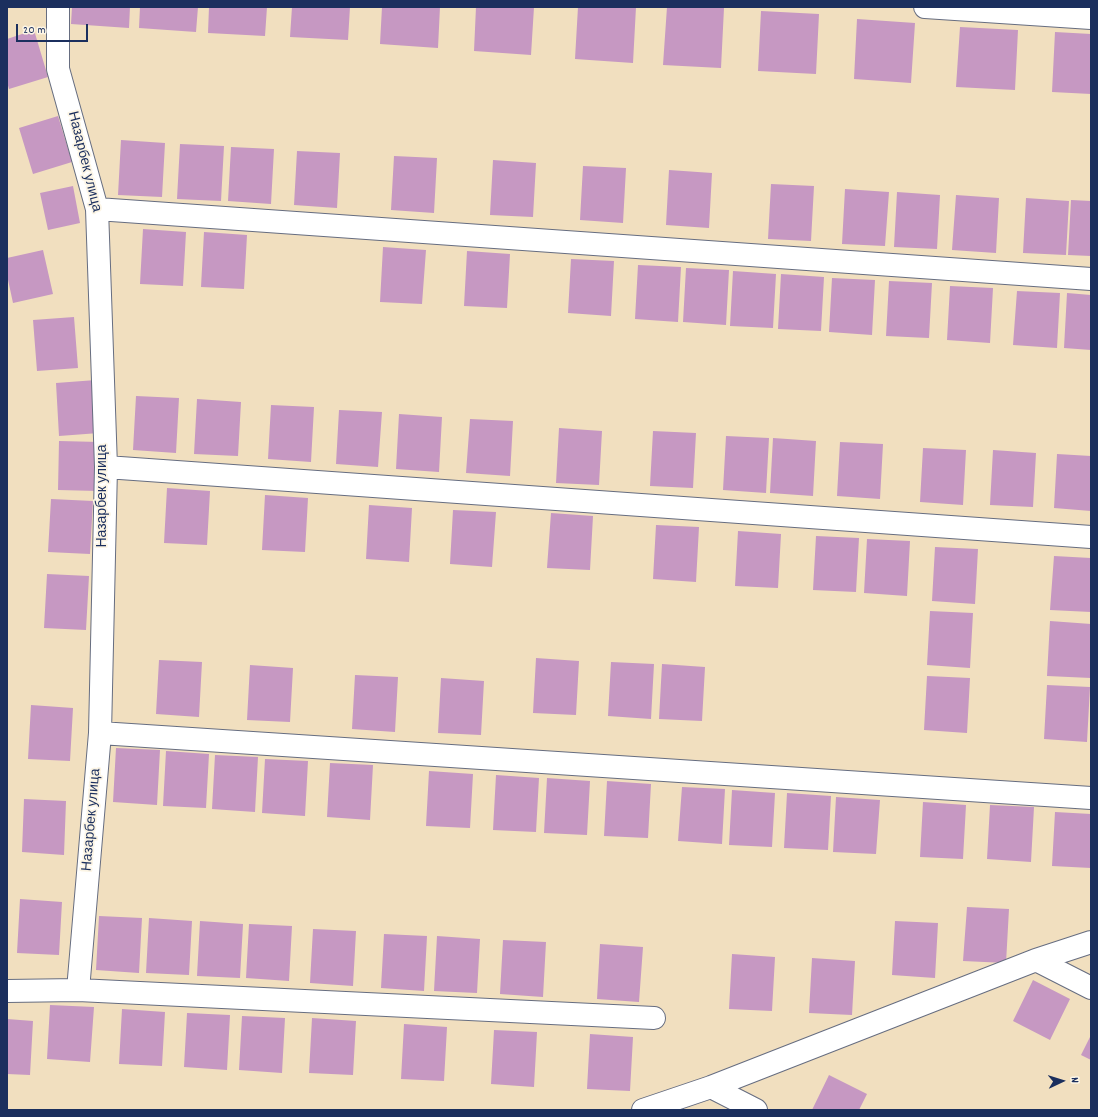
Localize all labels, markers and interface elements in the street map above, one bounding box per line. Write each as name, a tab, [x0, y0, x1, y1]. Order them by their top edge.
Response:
scale bar	[18, 16, 90, 42]
text: 20 m	[23, 22, 46, 39]
street label: Назарбек улица	[62, 110, 104, 214]
street label: Назарбек улица	[96, 444, 112, 548]
street label: Назарбек улица	[80, 768, 106, 872]
north arrow	[1042, 1061, 1082, 1101]
text: N	[1066, 1077, 1082, 1083]

